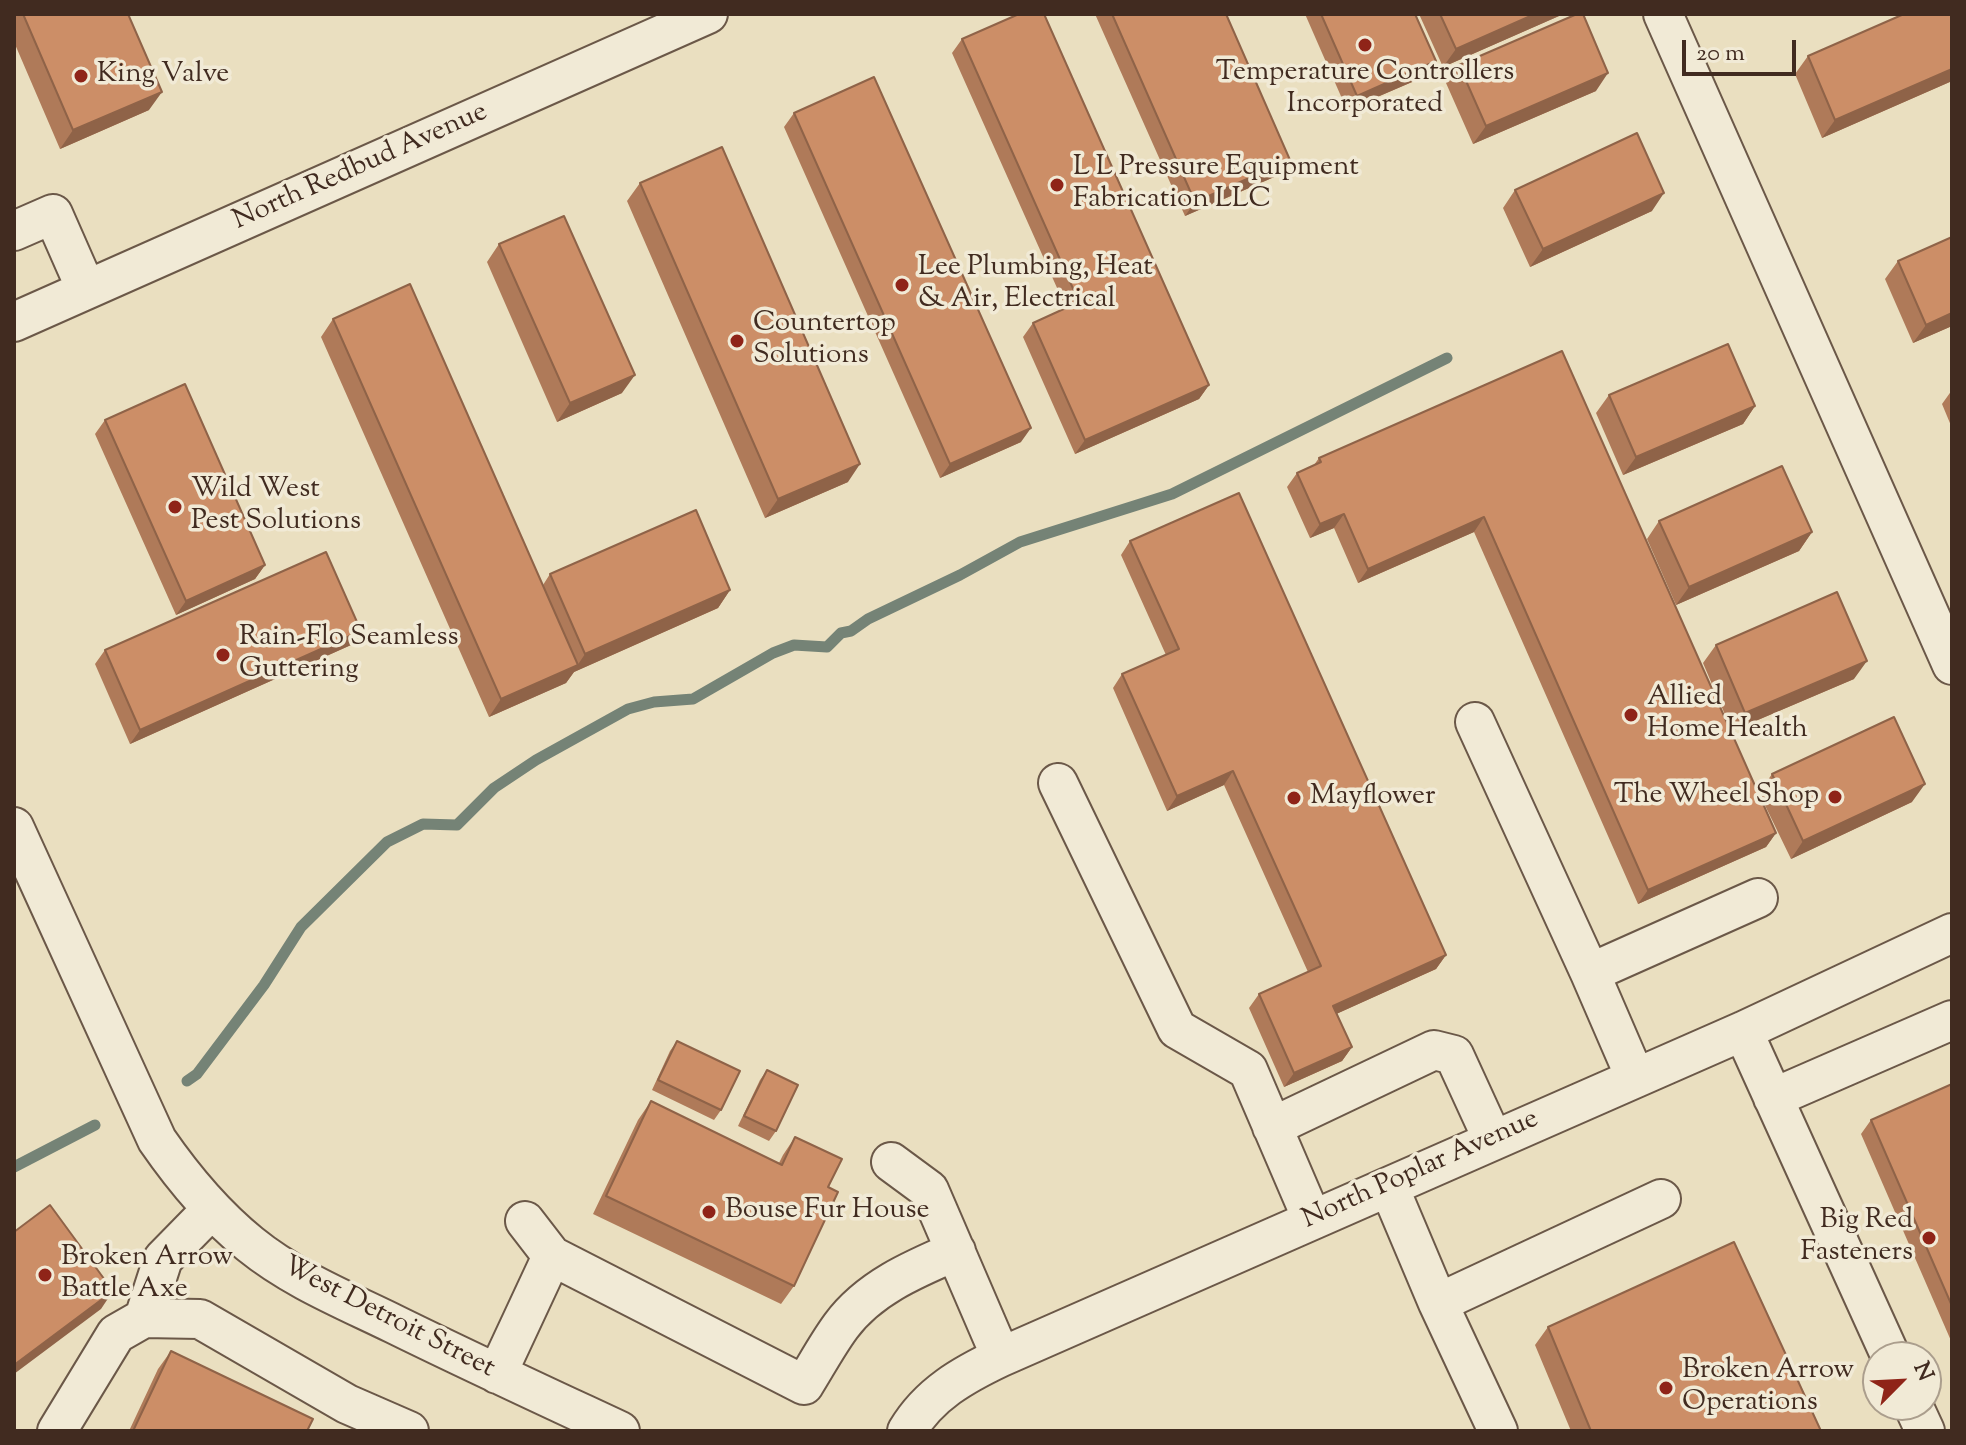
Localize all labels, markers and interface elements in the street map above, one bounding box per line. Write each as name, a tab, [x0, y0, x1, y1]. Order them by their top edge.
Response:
scale bar	[1686, 24, 1800, 74]
marker: Temperature Controllers Incorporated	[1356, 36, 1374, 54]
text: 20 m	[1696, 37, 1745, 71]
place label: Temperature Controllers Incorporated	[1216, 57, 1514, 123]
place label: King Valve	[97, 59, 229, 93]
marker: King Valve	[72, 67, 90, 85]
street label: North Redbud Avenue	[229, 97, 493, 239]
place label: L L Pressure Equipment Fabrication LLC	[1073, 152, 1359, 218]
marker: L L Pressure Equipment Fabrication LLC	[1048, 176, 1066, 194]
place label: Lee Plumbing, Heat & Air, Electrical	[918, 252, 1153, 318]
marker: Lee Plumbing, Heat & Air, Electrical	[893, 276, 911, 294]
place label: Countertop Solutions	[753, 308, 896, 374]
marker: Countertop Solutions	[728, 332, 746, 350]
place label: Wild West Pest Solutions	[191, 474, 361, 540]
marker: Wild West Pest Solutions	[166, 498, 184, 516]
place label: Rain-Flo Seamless Guttering	[239, 622, 458, 688]
marker: Rain-Flo Seamless Guttering	[214, 646, 232, 664]
place label: Allied Home Health	[1647, 682, 1808, 748]
marker: Allied Home Health	[1622, 706, 1640, 724]
place label: The Wheel Shop	[1614, 780, 1819, 814]
place label: Mayflower	[1310, 781, 1436, 815]
marker: The Wheel Shop	[1826, 788, 1844, 806]
marker: Mayflower	[1285, 789, 1303, 807]
street label: North Poplar Avenue	[1298, 1104, 1544, 1238]
place label: Bouse Fur House	[725, 1195, 929, 1229]
marker: Bouse Fur House	[700, 1203, 718, 1221]
place label: Big Red Fasteners	[1801, 1205, 1913, 1271]
marker: Big Red Fasteners	[1920, 1229, 1938, 1247]
place label: Broken Arrow Battle Axe	[61, 1242, 233, 1308]
street label: West Detroit Street	[276, 1251, 500, 1387]
marker: Broken Arrow Battle Axe	[36, 1266, 54, 1284]
north arrow	[1862, 1341, 1942, 1421]
place label: Broken Arrow Operations	[1682, 1355, 1854, 1421]
text: N	[1904, 1358, 1940, 1387]
marker: Broken Arrow Operations	[1657, 1379, 1675, 1397]

